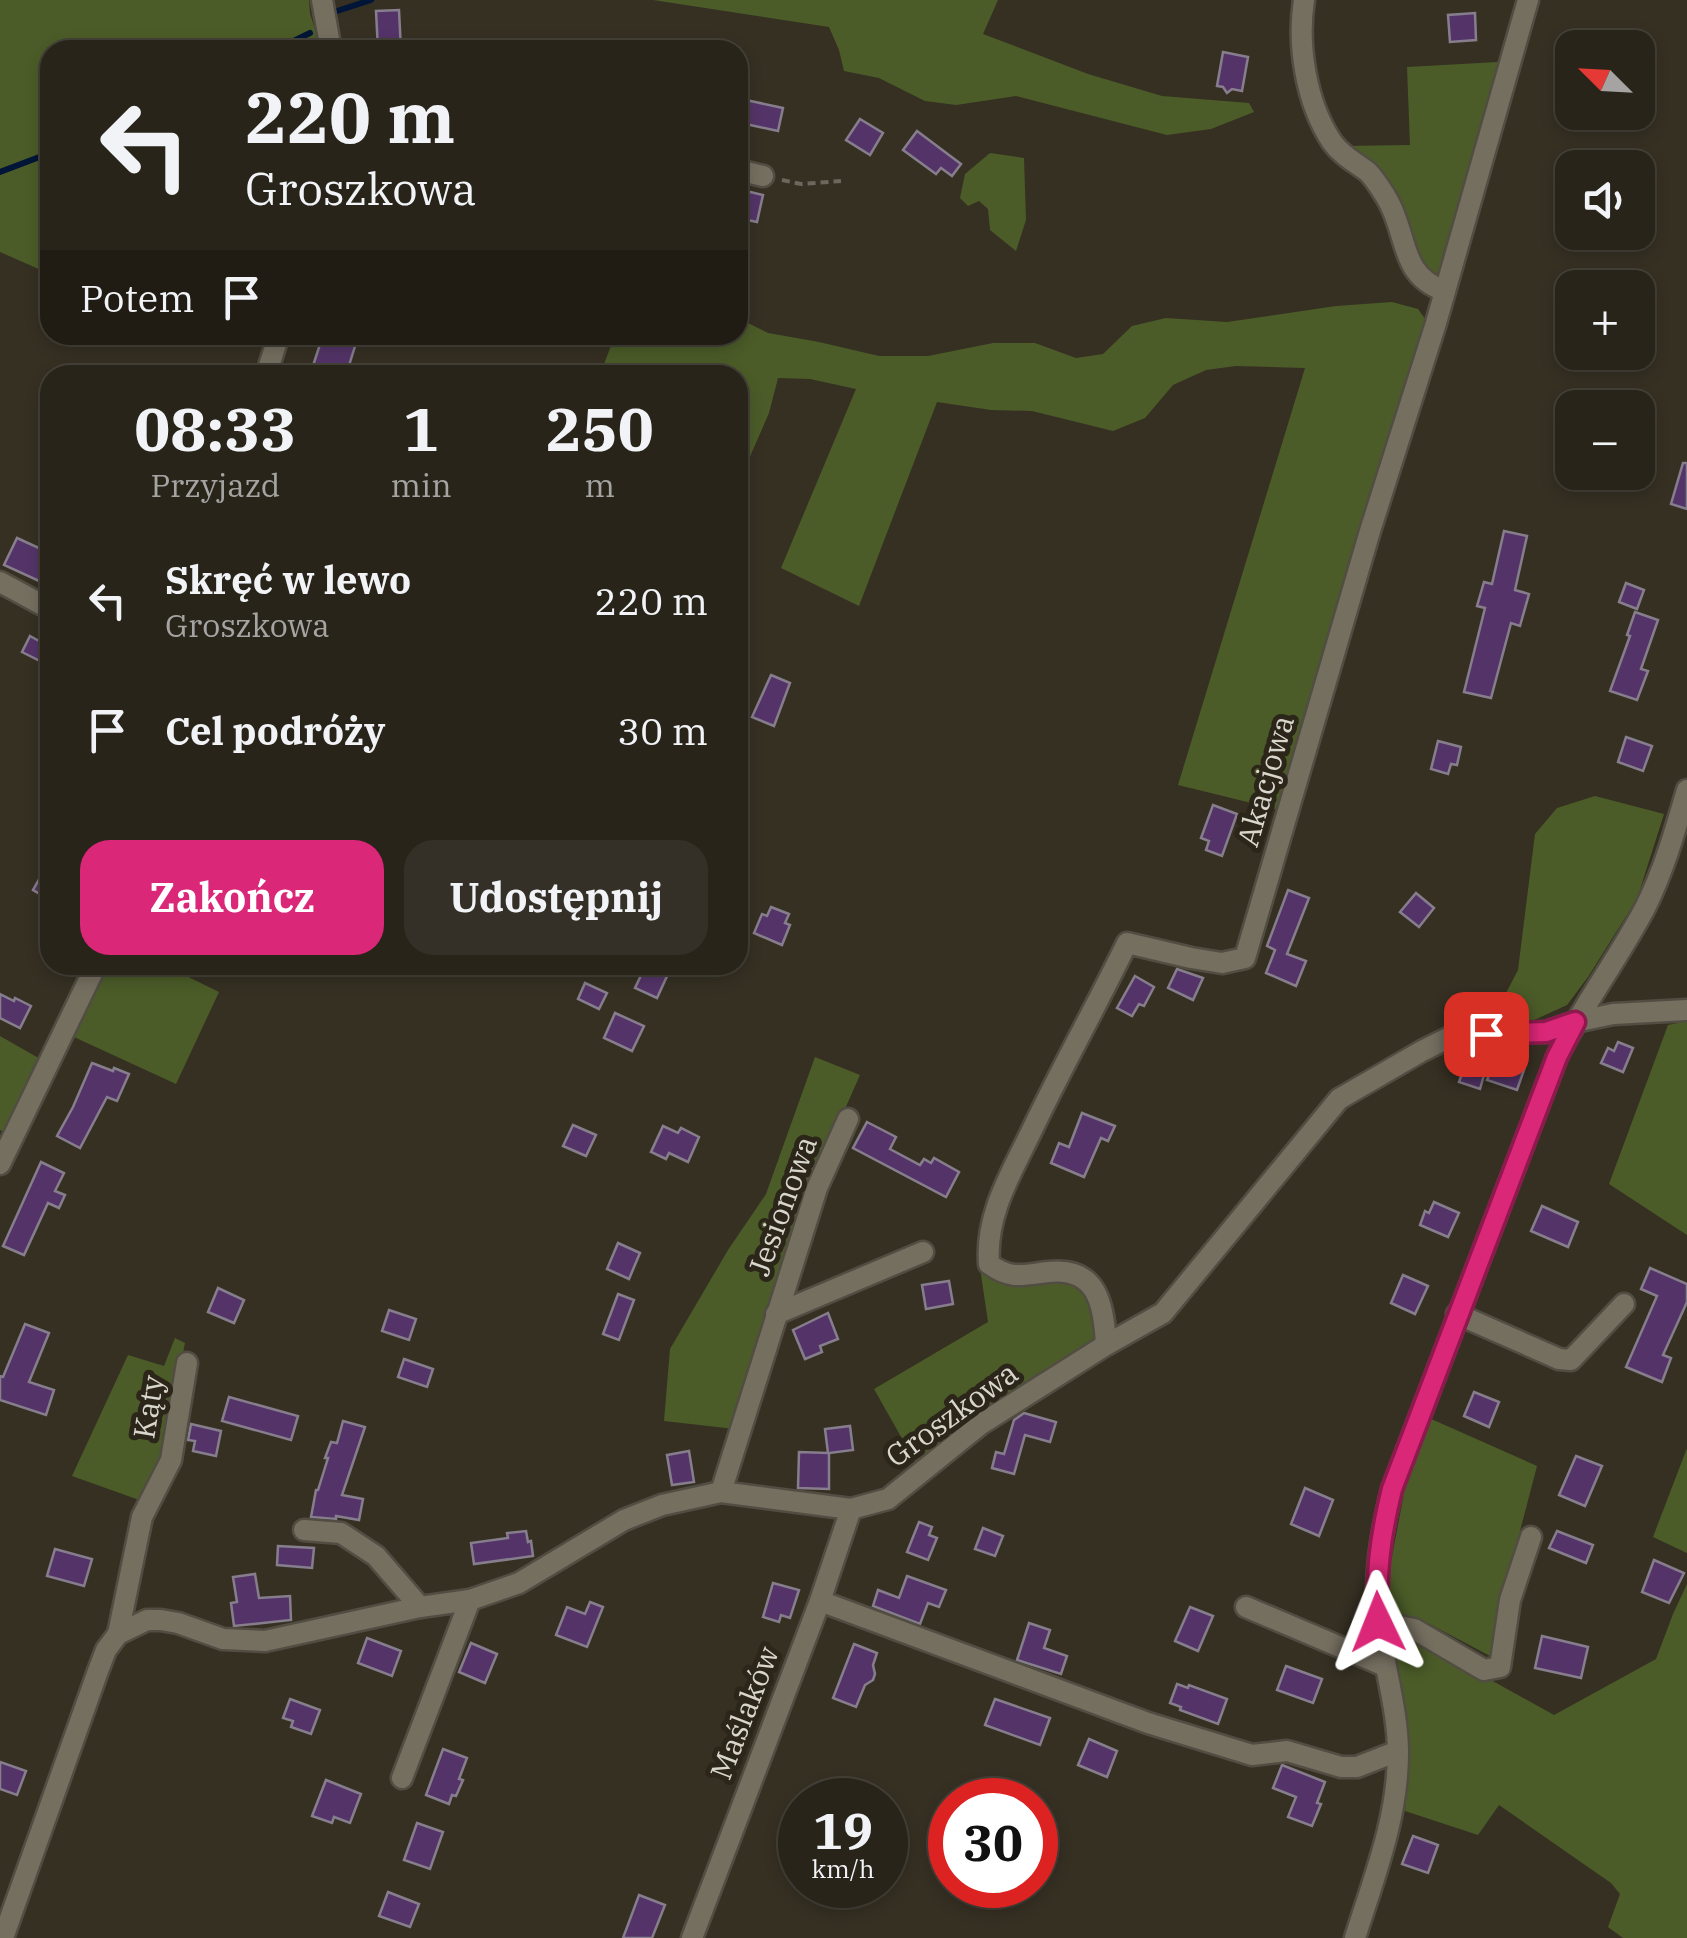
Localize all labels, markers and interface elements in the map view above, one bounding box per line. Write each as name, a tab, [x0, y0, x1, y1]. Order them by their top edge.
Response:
north arrow	[1555, 30, 1655, 130]
map controls	[1555, 30, 1655, 490]
text: 220 m	[245, 71, 455, 162]
icon: left	[80, 80, 210, 210]
button: sound	[1555, 150, 1655, 250]
text: Groszkowa	[245, 159, 477, 217]
icon: arrive	[214, 270, 269, 325]
button: +	[1555, 270, 1655, 370]
text: Potem	[80, 273, 194, 322]
text: 08:33	[134, 389, 296, 468]
text: 1	[403, 389, 439, 468]
text: 250	[546, 389, 654, 468]
button: −	[1555, 390, 1655, 490]
text: Przyjazd	[150, 464, 280, 506]
text: min	[391, 464, 452, 506]
text: m	[585, 464, 615, 506]
text: Skręć w lewo	[165, 555, 411, 604]
icon: left	[80, 573, 135, 628]
text: 220 m	[595, 576, 708, 625]
text: Groszkowa	[165, 604, 330, 646]
icon: arrive	[80, 703, 135, 758]
text: Cel podróży	[165, 706, 385, 755]
text: 30 m	[617, 706, 708, 755]
street label: Akacjowa	[1227, 710, 1302, 851]
button: Zakończ	[80, 840, 384, 955]
button: Udostępnij	[404, 840, 708, 955]
pin	[1444, 992, 1529, 1077]
icon: arrive	[1459, 1007, 1514, 1062]
street label: Jesionowa	[738, 1130, 825, 1281]
street label: Groszkowa	[877, 1353, 1025, 1475]
street label: Kąty	[123, 1372, 172, 1441]
position arrow	[1326, 1570, 1430, 1674]
street label: Maślaków	[700, 1640, 787, 1785]
speed limit sign: 30	[928, 1778, 1058, 1908]
text: 19	[813, 1798, 873, 1863]
text: km/h	[811, 1852, 875, 1885]

